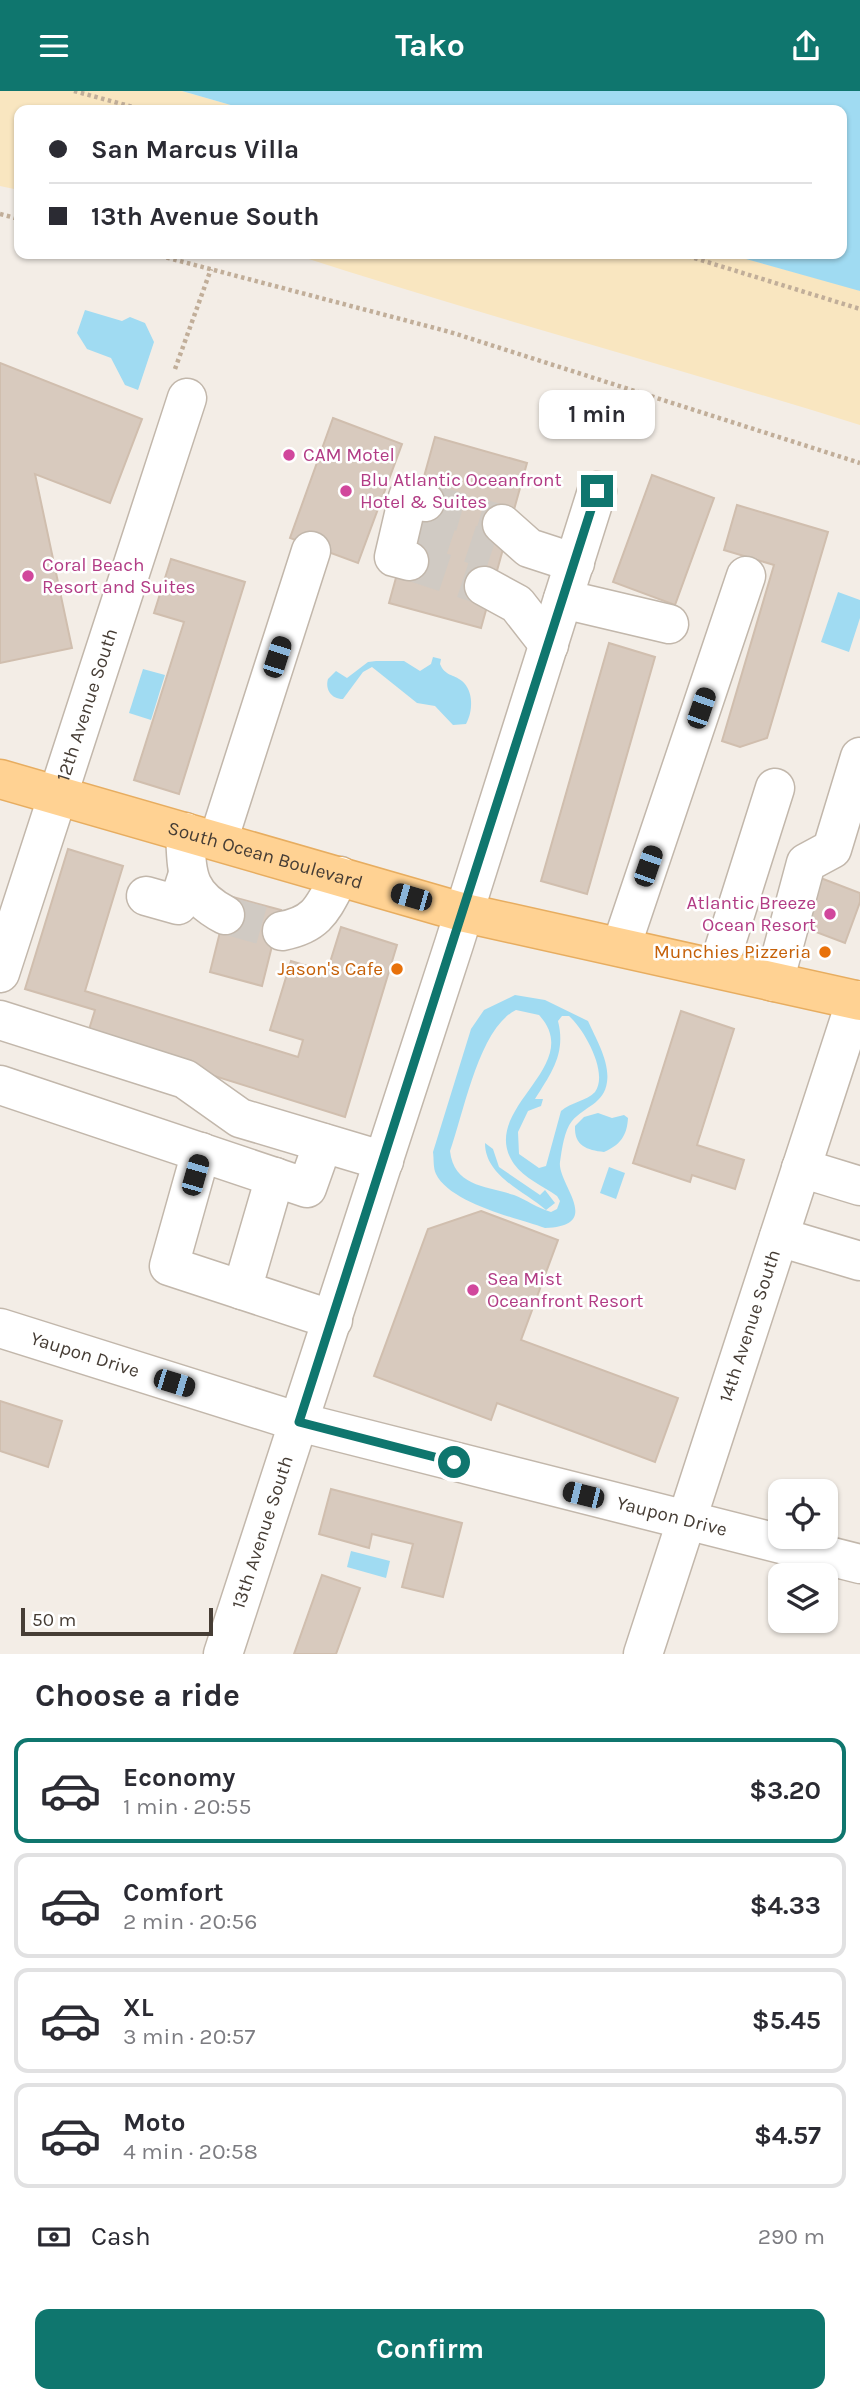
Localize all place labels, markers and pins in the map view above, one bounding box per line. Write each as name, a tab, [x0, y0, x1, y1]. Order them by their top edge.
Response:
place label: CAM Motel	[303, 444, 395, 466]
marker: CAM Motel	[281, 447, 297, 463]
place label: Blu Atlantic Oceanfront Hotel & Suites	[360, 469, 562, 513]
marker: Blu Atlantic Oceanfront Hotel & Suites	[338, 483, 354, 499]
place label: Coral Beach Resort and Suites	[42, 554, 196, 598]
marker: Coral Beach Resort and Suites	[20, 568, 36, 584]
place label: Atlantic Breeze Ocean Resort	[687, 892, 816, 936]
marker: Atlantic Breeze Ocean Resort	[822, 906, 838, 922]
place label: Munchies Pizzeria	[654, 941, 811, 963]
marker: Munchies Pizzeria	[817, 944, 833, 960]
place label: Jason's Cafe	[278, 958, 383, 980]
marker: Jason's Cafe	[389, 961, 405, 977]
place label: Sea Mist Oceanfront Resort	[487, 1268, 643, 1312]
marker: Sea Mist Oceanfront Resort	[465, 1282, 481, 1298]

